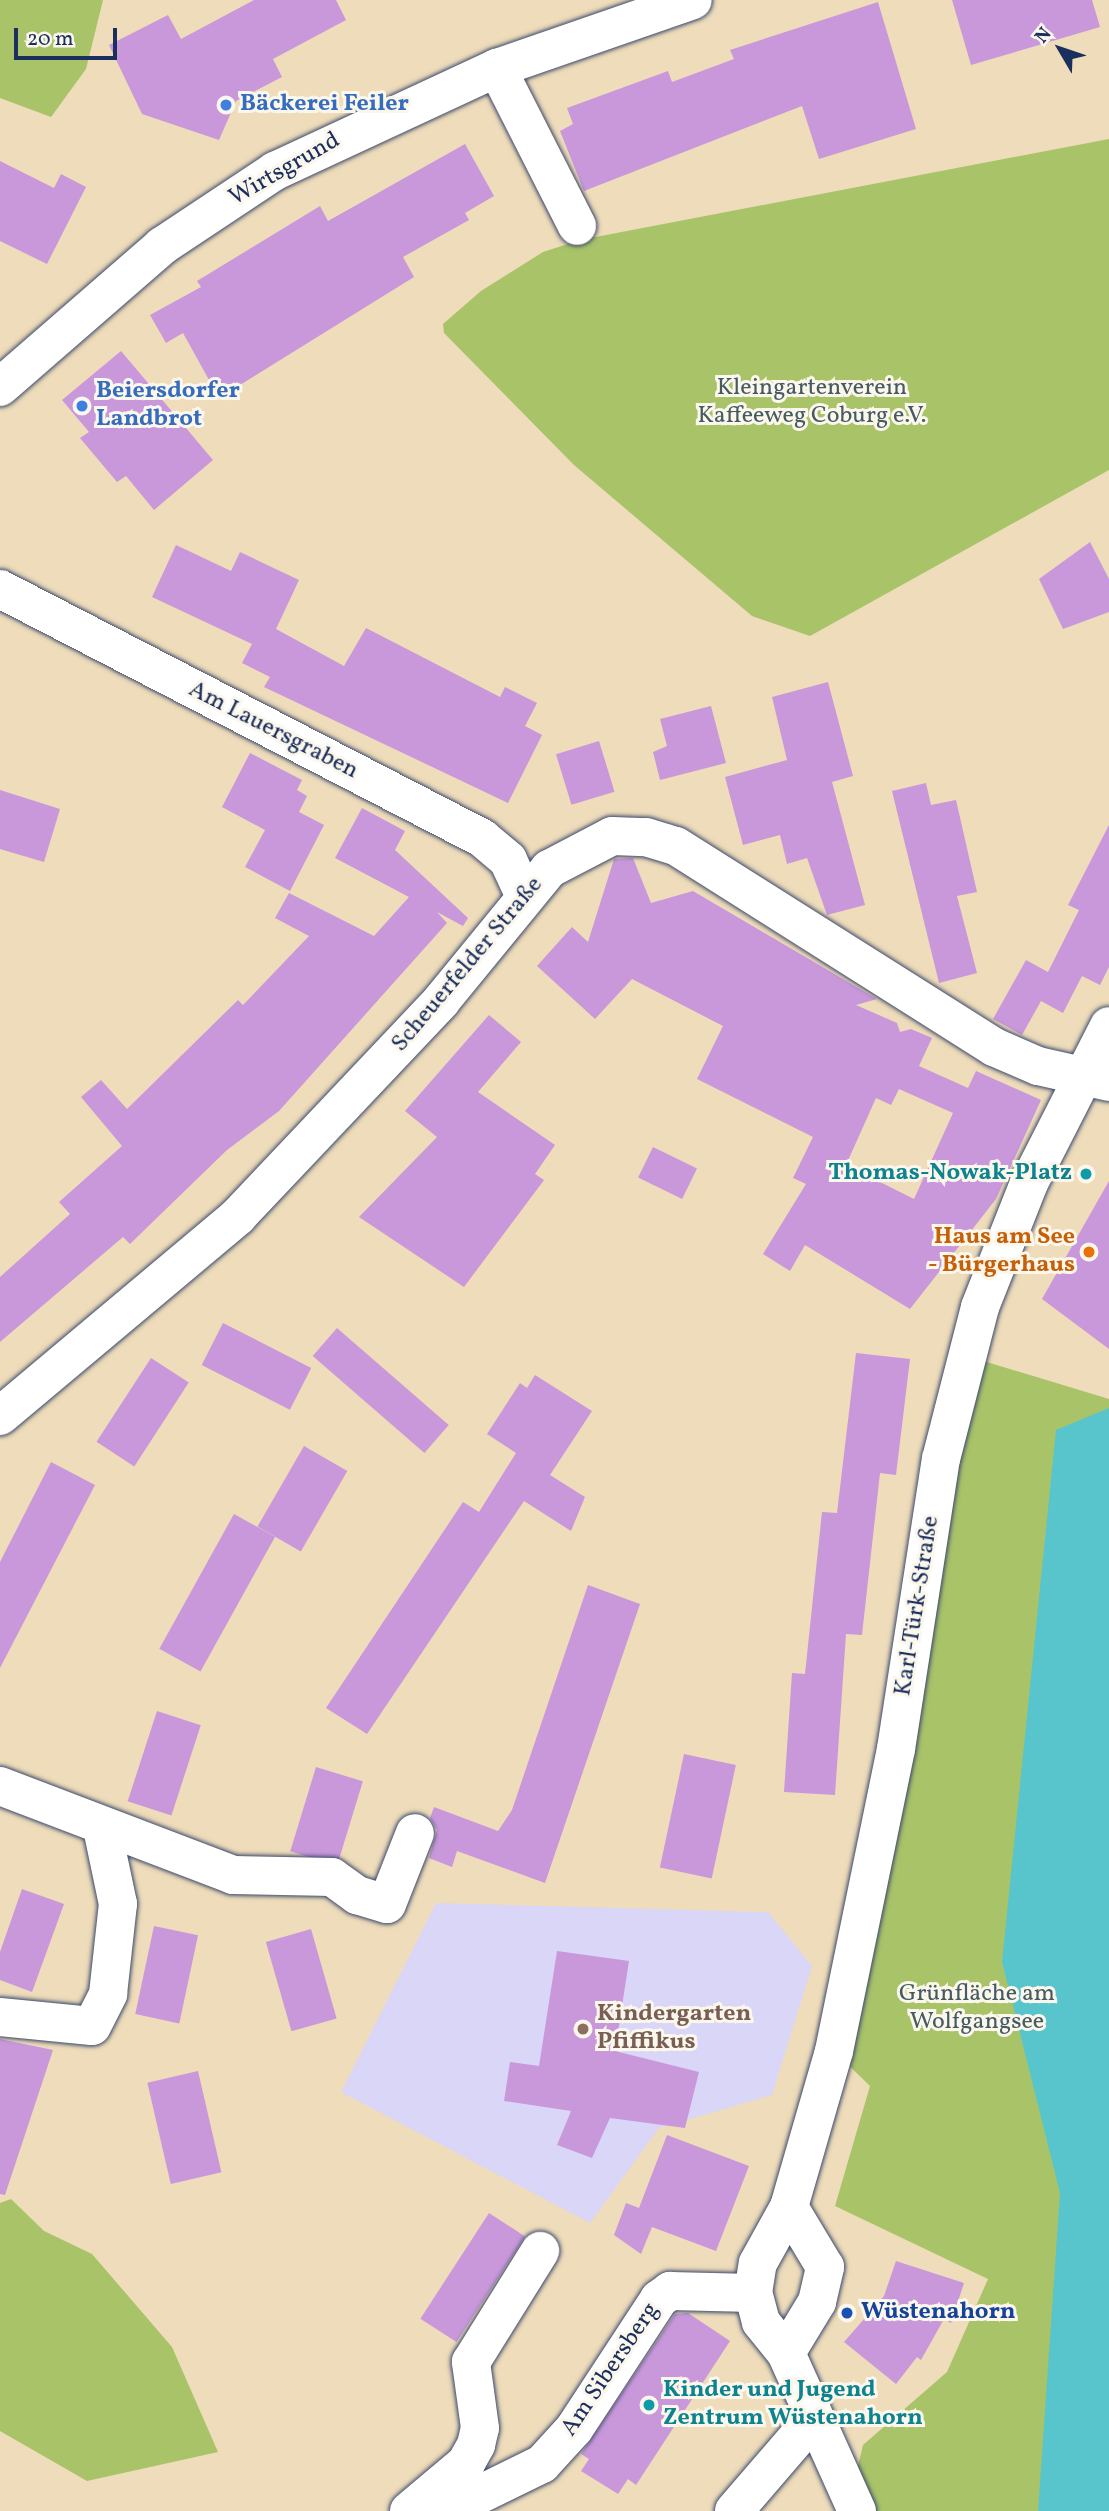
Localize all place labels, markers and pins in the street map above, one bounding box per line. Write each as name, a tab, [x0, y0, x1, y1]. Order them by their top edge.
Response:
place label: Bäckerei Feiler	[240, 91, 409, 119]
marker: Bäckerei Feiler	[218, 97, 234, 113]
place label: Beiersdorfer Landbrot	[96, 378, 240, 434]
marker: Beiersdorfer Landbrot	[74, 398, 90, 414]
place label: Thomas-Nowak-Platz	[828, 1160, 1072, 1188]
marker: Thomas-Nowak-Platz	[1078, 1166, 1094, 1182]
place label: Haus am See - Bürgerhaus	[927, 1224, 1075, 1280]
marker: Haus am See - Bürgerhaus	[1081, 1244, 1097, 1260]
place label: Kindergarten Pfiffikus	[597, 2001, 751, 2057]
marker: Kindergarten Pfiffikus	[575, 2021, 591, 2037]
place label: Wüstenahorn	[861, 2299, 1016, 2327]
marker: Wüstenahorn	[839, 2305, 855, 2321]
place label: Kinder und Jugend Zentrum Wüstenahorn	[663, 2377, 923, 2433]
marker: Kinder und Jugend Zentrum Wüstenahorn	[641, 2397, 657, 2413]

